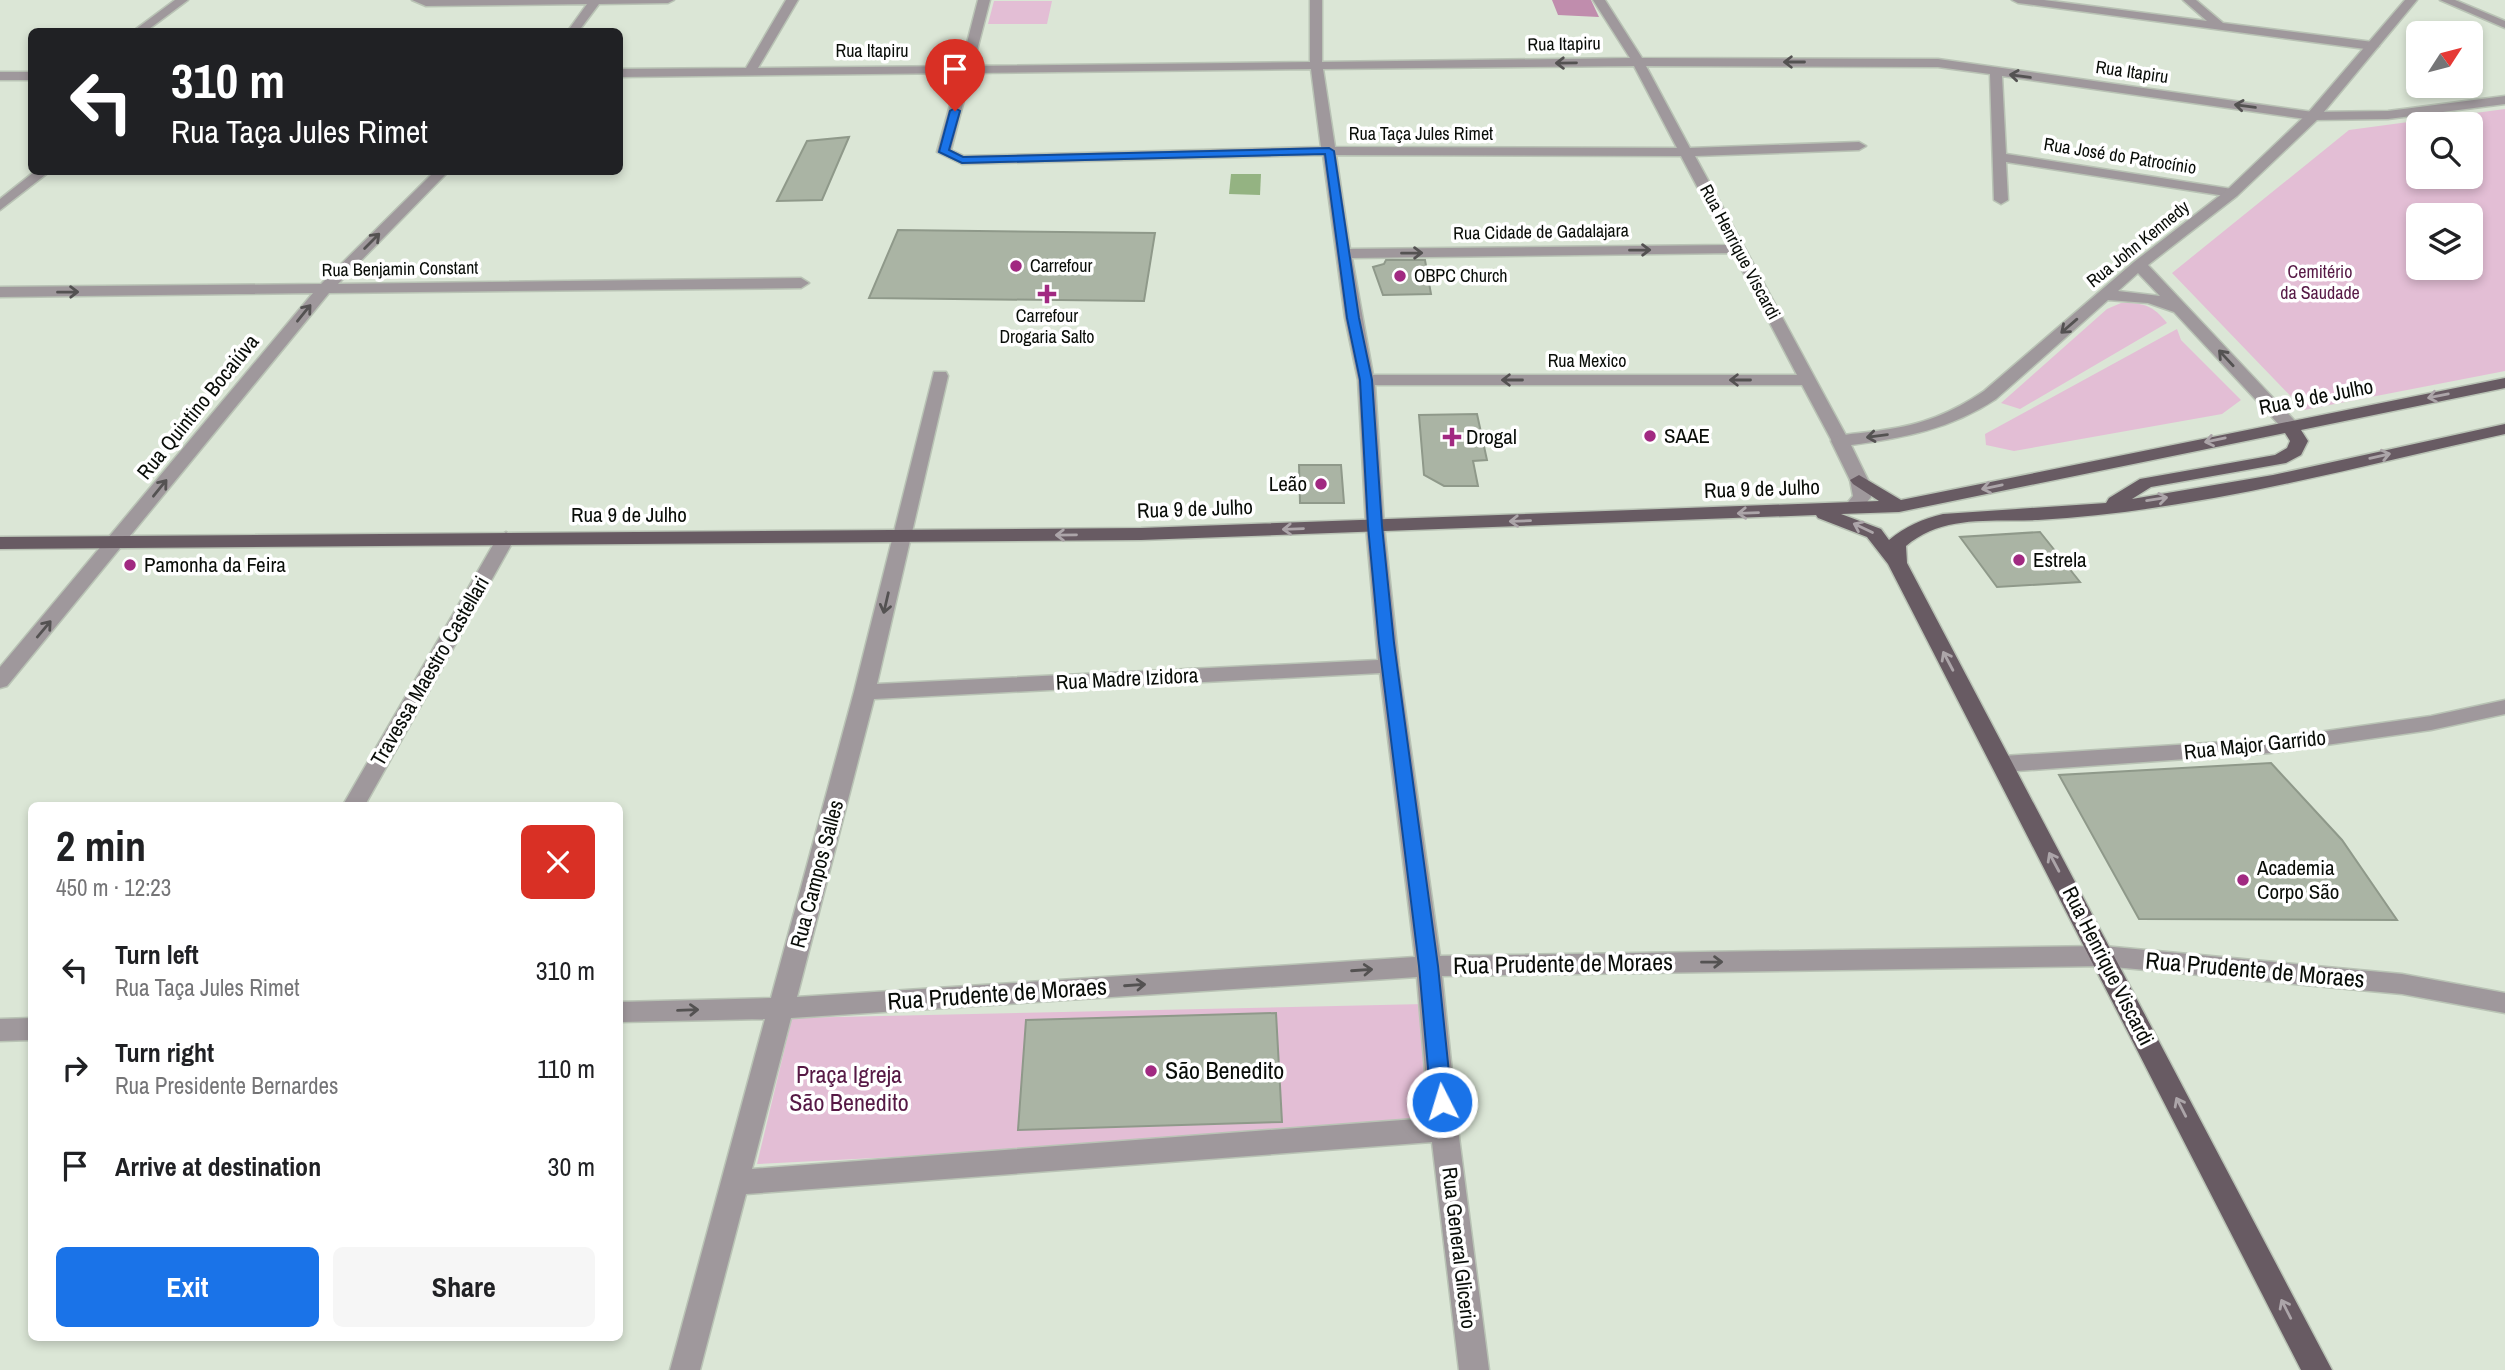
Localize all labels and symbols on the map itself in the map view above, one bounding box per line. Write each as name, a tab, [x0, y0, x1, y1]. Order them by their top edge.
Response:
north arrow	[2406, 21, 2483, 98]
street label: Rua Itapiru	[1527, 30, 1601, 57]
street label: Rua Itapiru	[835, 38, 909, 63]
pin	[925, 39, 985, 111]
street label: Rua Itapiru	[2094, 54, 2170, 89]
one-way arrow	[1782, 55, 1805, 69]
one-way arrow	[1555, 56, 1578, 70]
one-way arrow	[2009, 69, 2032, 82]
one-way arrow	[2235, 100, 2257, 113]
street label: Rua Taça Jules Rimet	[1349, 121, 1493, 146]
street label: Rua José do Patrocínio	[2042, 131, 2198, 180]
street label: Rua Henrique Viscardi	[1694, 180, 1787, 324]
street label: Rua John Kennedy	[2081, 194, 2195, 293]
street label: Rua Cidade de Gadalajara	[1453, 217, 1629, 246]
one-way arrow	[364, 232, 381, 249]
one-way arrow	[1628, 243, 1651, 257]
one-way arrow	[1401, 246, 1424, 260]
place label: Carrefour	[1030, 253, 1092, 278]
street label: Rua Benjamin Constant	[321, 255, 479, 282]
marker: Carrefour	[1008, 258, 1024, 274]
park label: Cemitério da Saudade	[2280, 259, 2360, 305]
place label: OBPC Church	[1414, 263, 1508, 288]
marker: OBPC Church	[1392, 268, 1408, 284]
one-way arrow	[56, 285, 79, 298]
marker: Carrefour Drogaria Salto	[1039, 286, 1055, 302]
place label: Carrefour Drogaria Salto	[999, 303, 1095, 349]
one-way arrow	[297, 304, 312, 322]
one-way arrow	[2060, 318, 2078, 334]
street label: Rua Quintino Bocaiúva	[130, 328, 265, 485]
street label: Rua Mexico	[1548, 348, 1626, 373]
one-way arrow	[2217, 349, 2234, 366]
street label: Rua 9 de Julho	[2256, 371, 2376, 422]
one-way arrow	[1501, 373, 1524, 387]
one-way arrow	[1728, 373, 1751, 387]
one-way arrow	[2427, 390, 2450, 404]
place label: SAAE	[1664, 421, 1710, 450]
place label: Drogal	[1466, 422, 1517, 451]
marker: SAAE	[1642, 428, 1658, 444]
marker: Drogal	[1444, 429, 1460, 445]
one-way arrow	[1866, 430, 1889, 443]
one-way arrow	[2204, 434, 2227, 448]
one-way arrow	[2368, 448, 2391, 462]
place label: Leão	[1269, 469, 1307, 498]
street label: Rua 9 de Julho	[1704, 472, 1820, 505]
marker: Leão	[1313, 476, 1329, 492]
one-way arrow	[152, 480, 168, 498]
one-way arrow	[1981, 480, 2004, 494]
street label: Rua 9 de Julho	[1137, 492, 1253, 525]
one-way arrow	[2145, 493, 2168, 506]
street label: Rua 9 de Julho	[571, 500, 687, 529]
one-way arrow	[1737, 506, 1760, 520]
one-way arrow	[1509, 514, 1532, 528]
one-way arrow	[1853, 521, 1874, 534]
one-way arrow	[1282, 522, 1305, 536]
one-way arrow	[1054, 528, 1077, 542]
place label: Estrela	[2033, 545, 2087, 574]
place label: Pamonha da Feira	[144, 550, 286, 579]
marker: Estrela	[2011, 552, 2027, 568]
marker: Pamonha da Feira	[122, 557, 138, 573]
street label: Travessa Maestro Castellari	[363, 571, 496, 771]
one-way arrow	[879, 591, 892, 614]
one-way arrow	[36, 620, 52, 638]
one-way arrow	[1941, 651, 1955, 671]
street label: Rua Madre Izidora	[1055, 660, 1199, 697]
street label: Rua Major Garrido	[2183, 723, 2327, 766]
street label: Rua Campos Salles	[783, 797, 850, 951]
one-way arrow	[2046, 852, 2060, 873]
place label: Academia Corpo São	[2256, 853, 2339, 906]
marker: Academia Corpo São	[2235, 872, 2251, 888]
street label: Rua Henrique Viscardi	[2056, 881, 2161, 1050]
street label: Rua Prudente de Moraes	[2144, 943, 2366, 995]
street label: Rua Prudente de Moraes	[1453, 945, 1673, 981]
one-way arrow	[1700, 955, 1723, 969]
one-way arrow	[1350, 964, 1373, 977]
street label: Rua Prudente de Moraes	[886, 969, 1108, 1017]
one-way arrow	[1123, 978, 1146, 991]
one-way arrow	[676, 1004, 699, 1017]
place label: São Benedito	[1165, 1054, 1284, 1086]
park label: Praça Igreja São Benedito	[789, 1058, 909, 1118]
marker: São Benedito	[1143, 1063, 1159, 1079]
position arrow	[1405, 1065, 1479, 1139]
one-way arrow	[2174, 1097, 2188, 1118]
street label: Rua General Glicerio	[1435, 1165, 1484, 1330]
one-way arrow	[2279, 1300, 2293, 1320]

